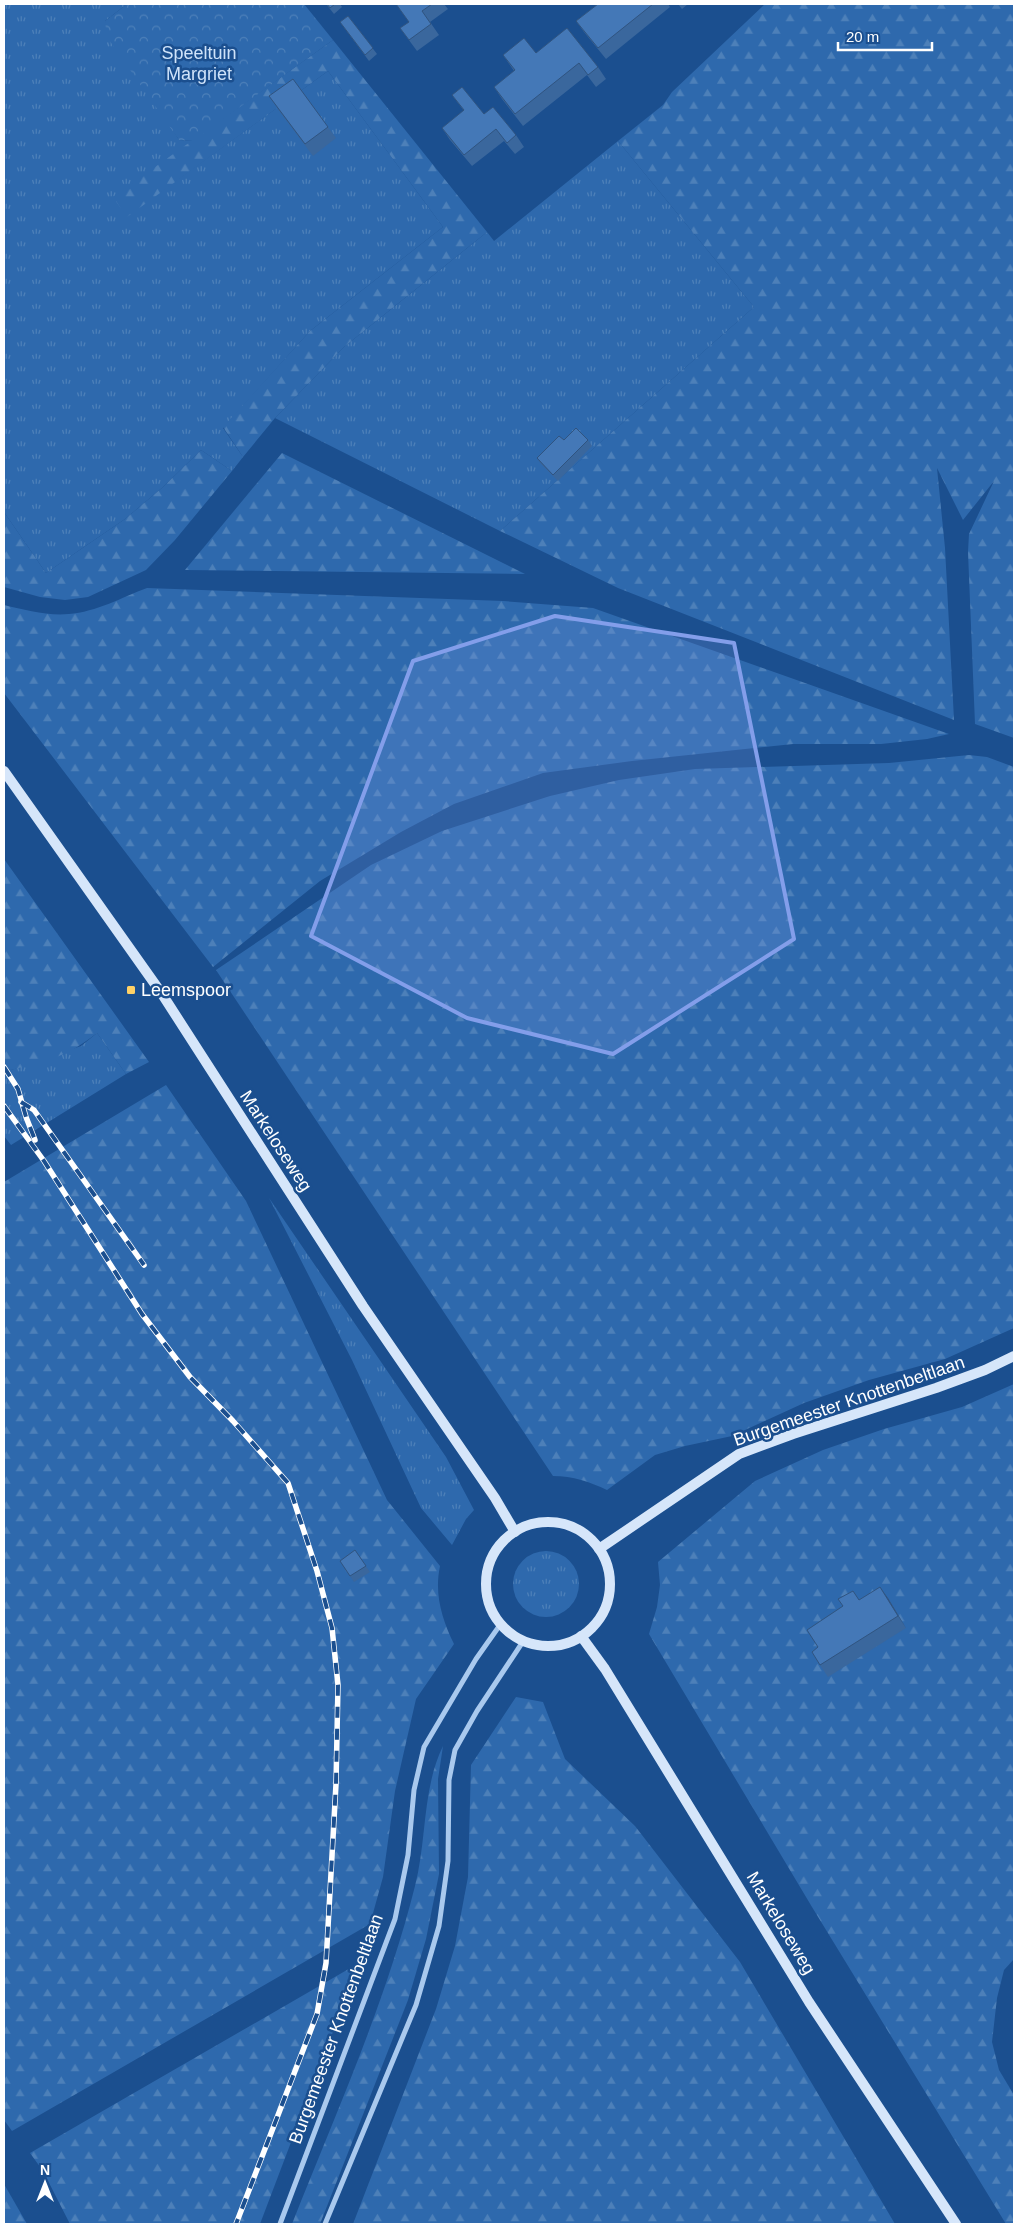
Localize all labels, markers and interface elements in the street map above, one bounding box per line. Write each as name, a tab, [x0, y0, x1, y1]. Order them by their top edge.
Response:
scale bar	[838, 20, 932, 52]
text: 20 m	[846, 28, 879, 45]
park label: Speeltuin Margriet	[161, 43, 237, 84]
place label: Leemspoor	[141, 980, 231, 1000]
marker: Leemspoor	[125, 984, 137, 996]
street label: Markeloseweg	[236, 1087, 316, 1195]
street label: Burgemeester Knottenbeltlaan	[731, 1352, 967, 1450]
street label: Markeloseweg	[743, 1868, 819, 1978]
street label: Burgemeester Knottenbeltlaan	[285, 1911, 387, 2147]
north arrow	[20, 2158, 70, 2208]
text: N	[40, 2162, 50, 2178]

